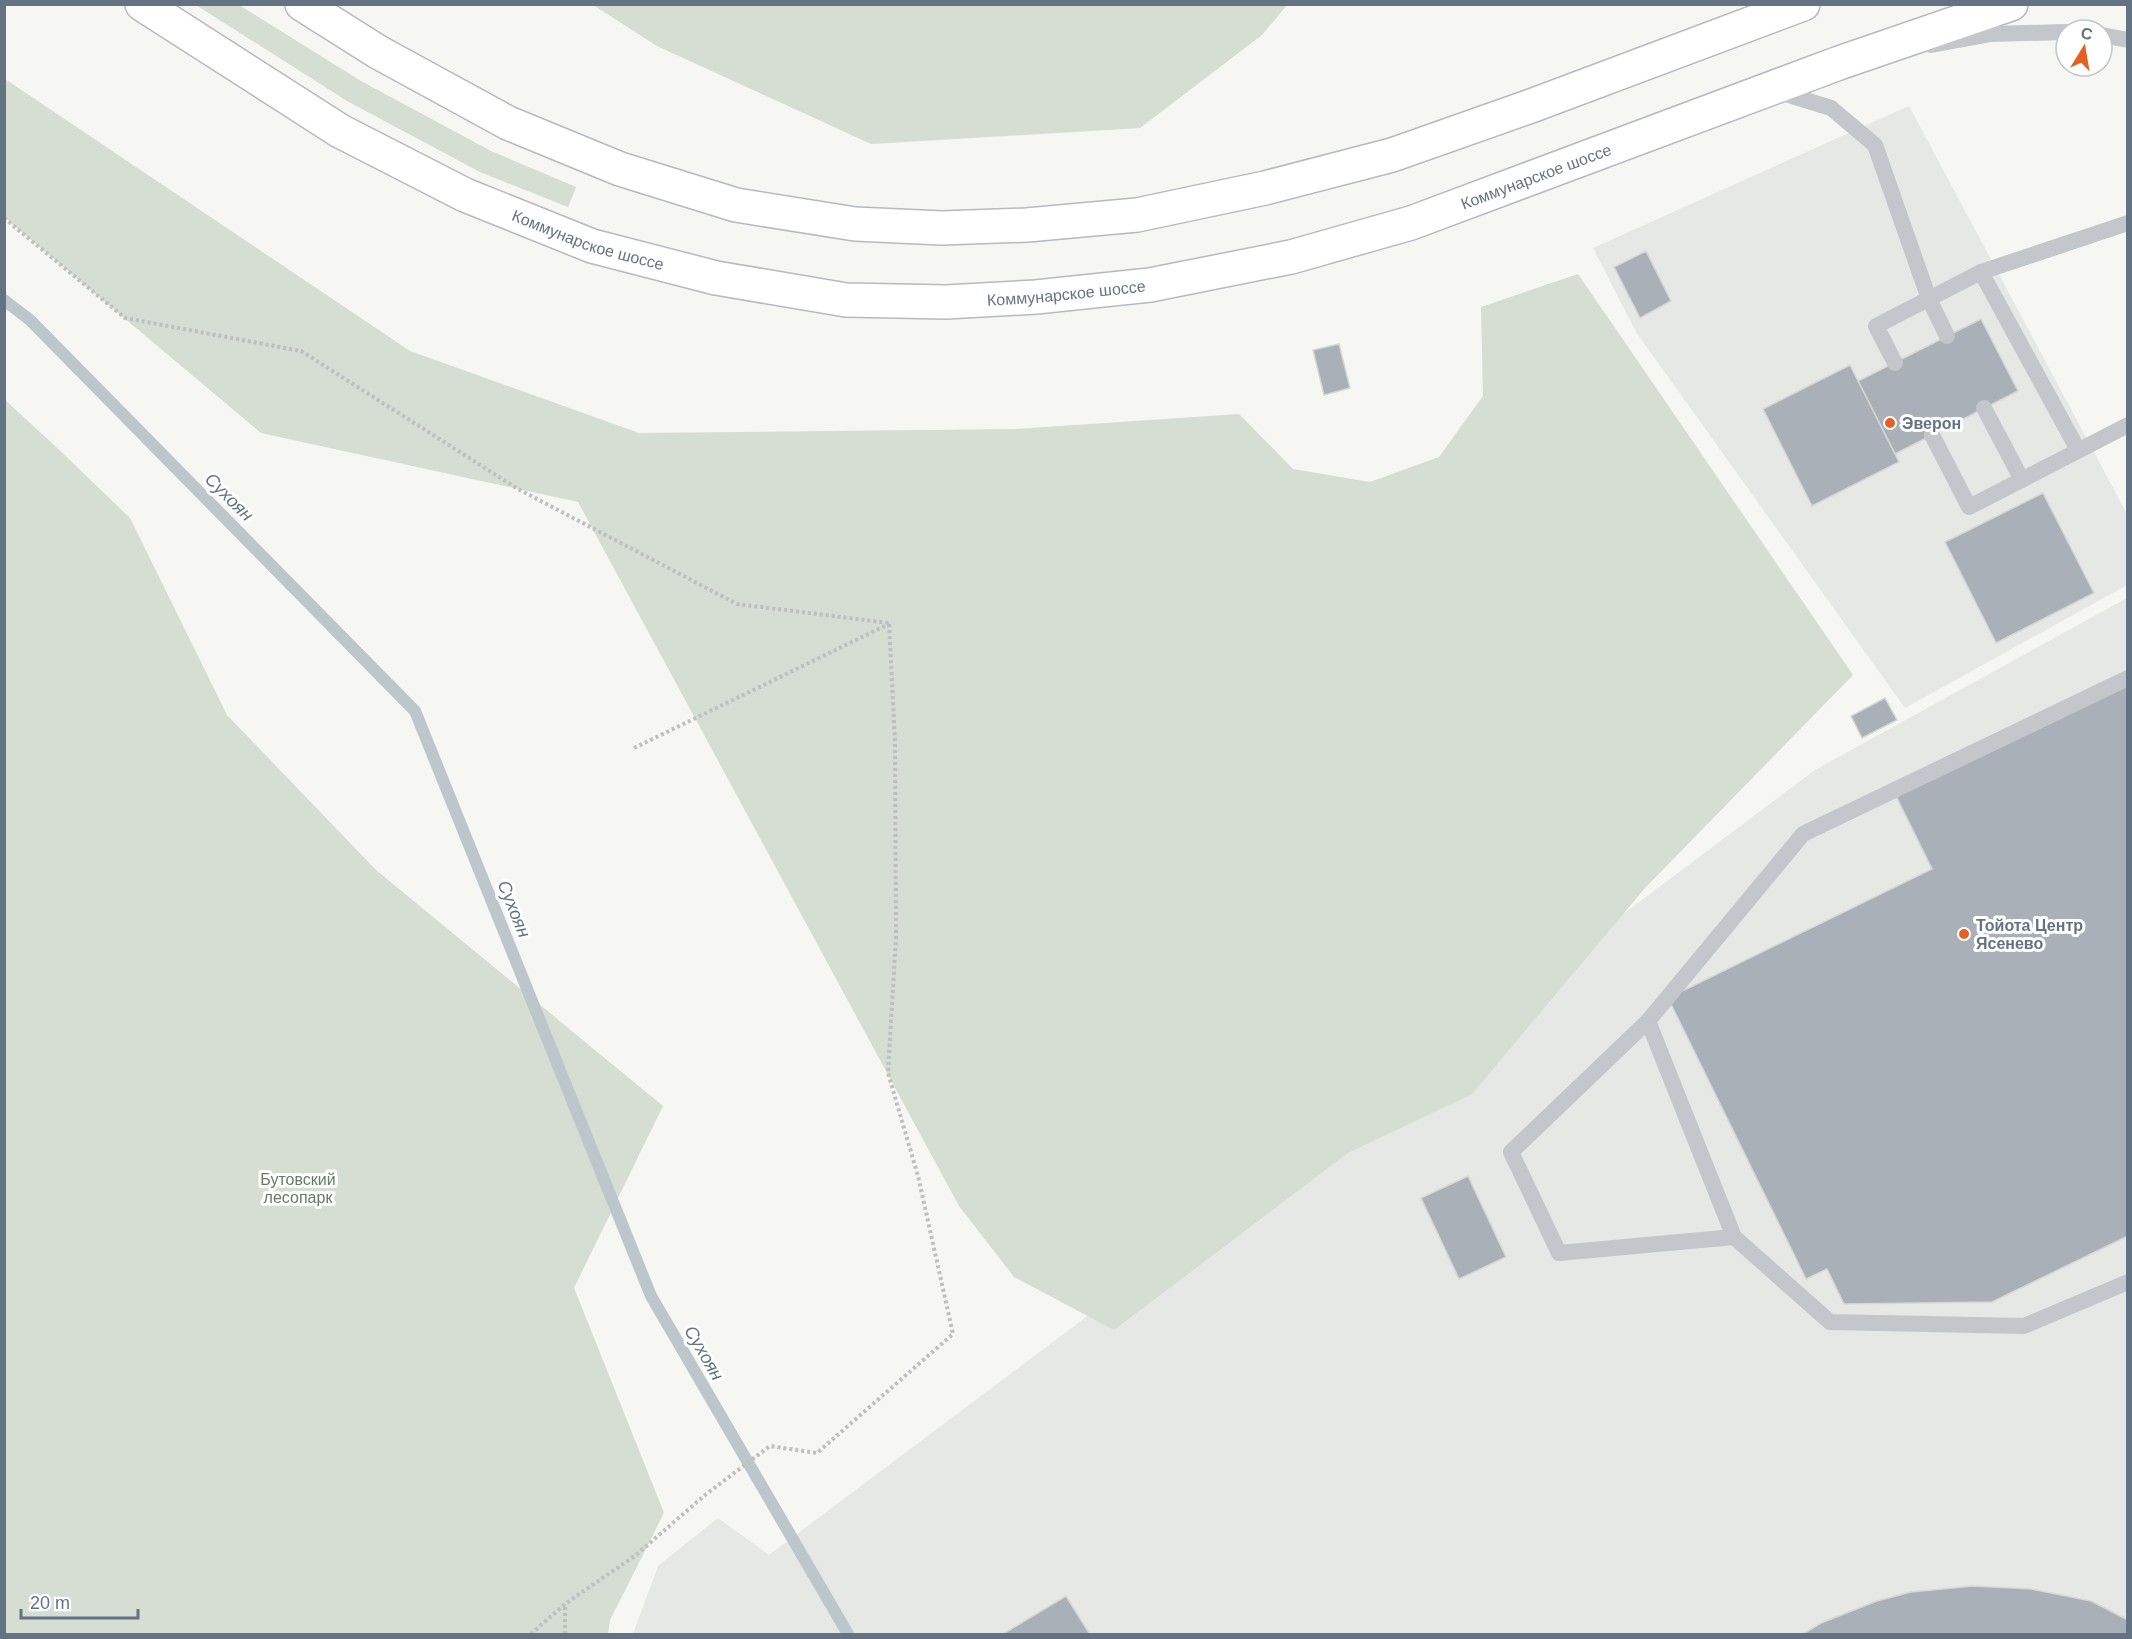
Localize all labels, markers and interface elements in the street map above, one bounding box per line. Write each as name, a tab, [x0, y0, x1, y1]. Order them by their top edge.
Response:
north arrow	[2054, 18, 2114, 78]
text: С	[2079, 24, 2094, 43]
street label: Коммунарское шоссе	[1458, 140, 1613, 212]
street label: Коммунарское шоссе	[510, 206, 666, 273]
street label: Коммунарское шоссе	[986, 277, 1146, 308]
place label: Эверон	[1902, 415, 1961, 432]
marker: Эверон	[1883, 416, 1897, 430]
water label: Сухоян	[201, 469, 257, 525]
water label: Сухоян	[494, 878, 534, 941]
place label: Тойота Центр Ясенево	[1976, 917, 2083, 952]
marker: Тойота Центр Ясенево	[1957, 927, 1971, 941]
park label: Бутовский лесопарк	[260, 1171, 336, 1206]
water label: Сухоян	[680, 1322, 728, 1384]
scale bar	[21, 1582, 138, 1620]
text: 20 m	[30, 1593, 70, 1613]

